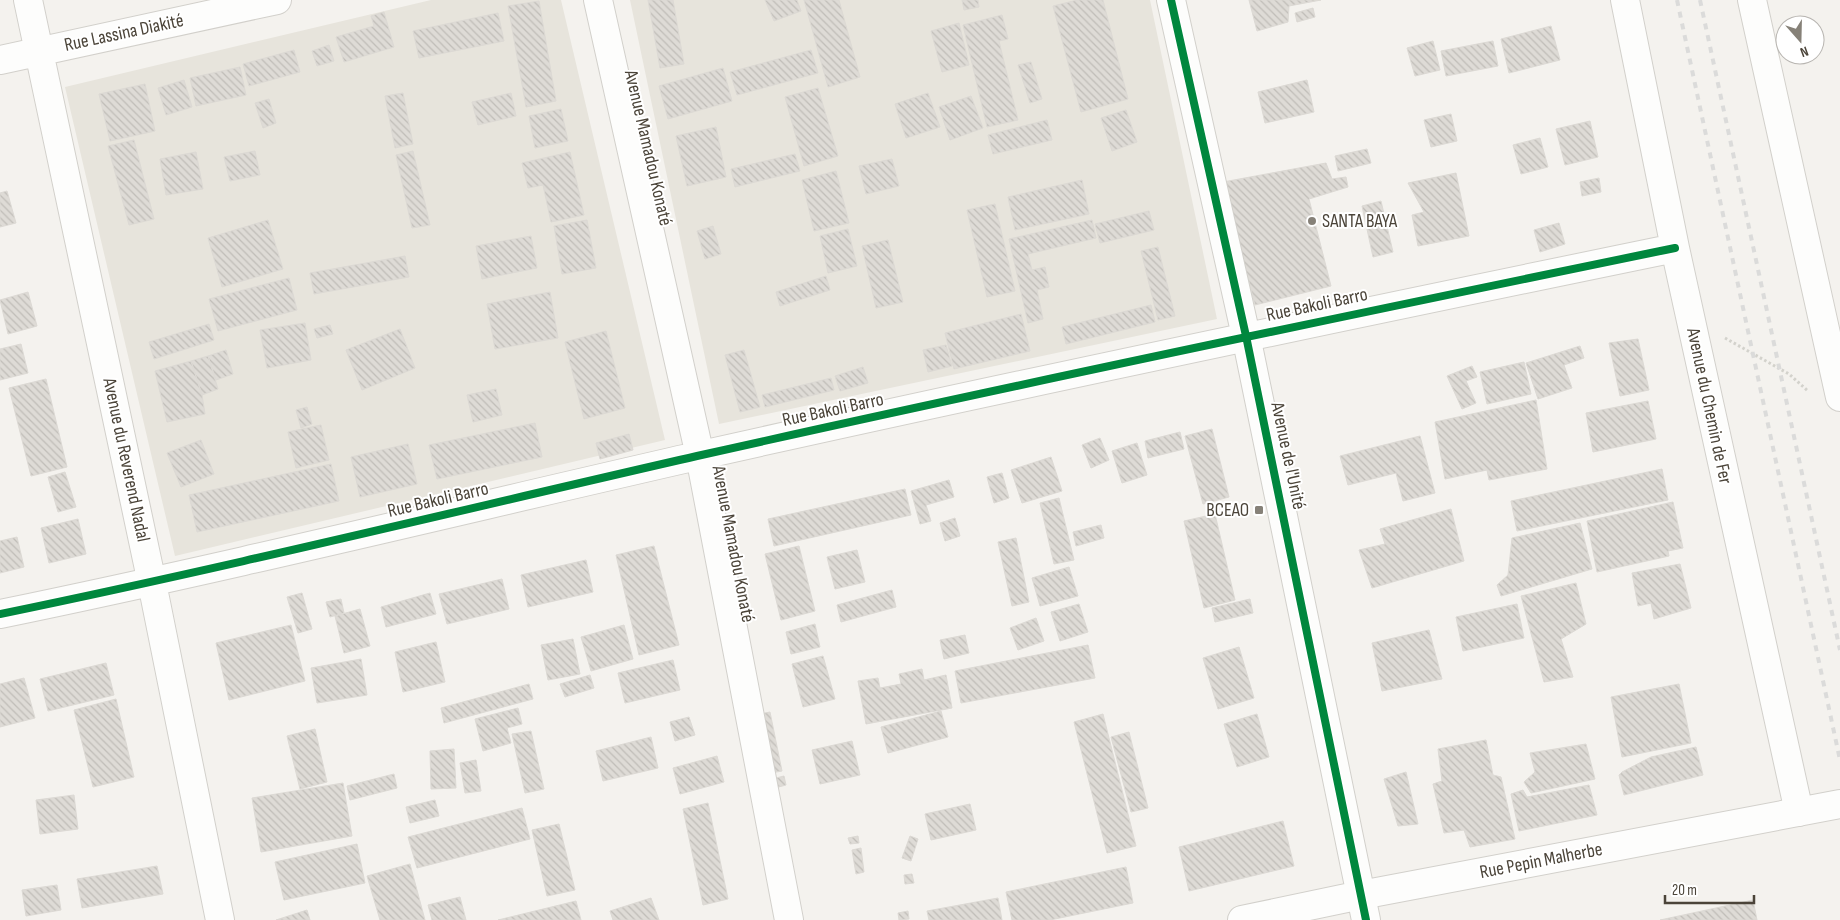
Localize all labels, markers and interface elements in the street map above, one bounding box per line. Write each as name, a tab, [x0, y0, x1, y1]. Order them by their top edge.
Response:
street label: Rue Lassina Diakité	[62, 9, 186, 57]
north arrow	[1775, 15, 1825, 65]
text: N	[1798, 42, 1811, 61]
street label: Avenue Mamadou Konaté	[619, 67, 677, 228]
place label: SANTA BAYA	[1322, 210, 1398, 233]
marker: SANTA BAYA	[1306, 215, 1318, 227]
street label: Rue Bakoli Barro	[1264, 283, 1370, 327]
street label: Avenue du Chemin de Fer	[1681, 325, 1737, 487]
street label: Avenue du Reverend Nadal	[97, 375, 155, 544]
street label: Rue Bakoli Barro	[780, 388, 886, 432]
street label: Avenue de l'Unité	[1265, 399, 1311, 512]
street label: Avenue Mamadou Konaté	[706, 463, 759, 624]
street label: Rue Bakoli Barro	[385, 477, 491, 523]
place label: BCEAO	[1206, 499, 1249, 522]
marker: BCEAO	[1253, 504, 1265, 516]
street label: Rue Pepin Malherbe	[1478, 838, 1604, 884]
scale bar	[1665, 872, 1754, 904]
text: 20 m	[1672, 881, 1697, 900]

